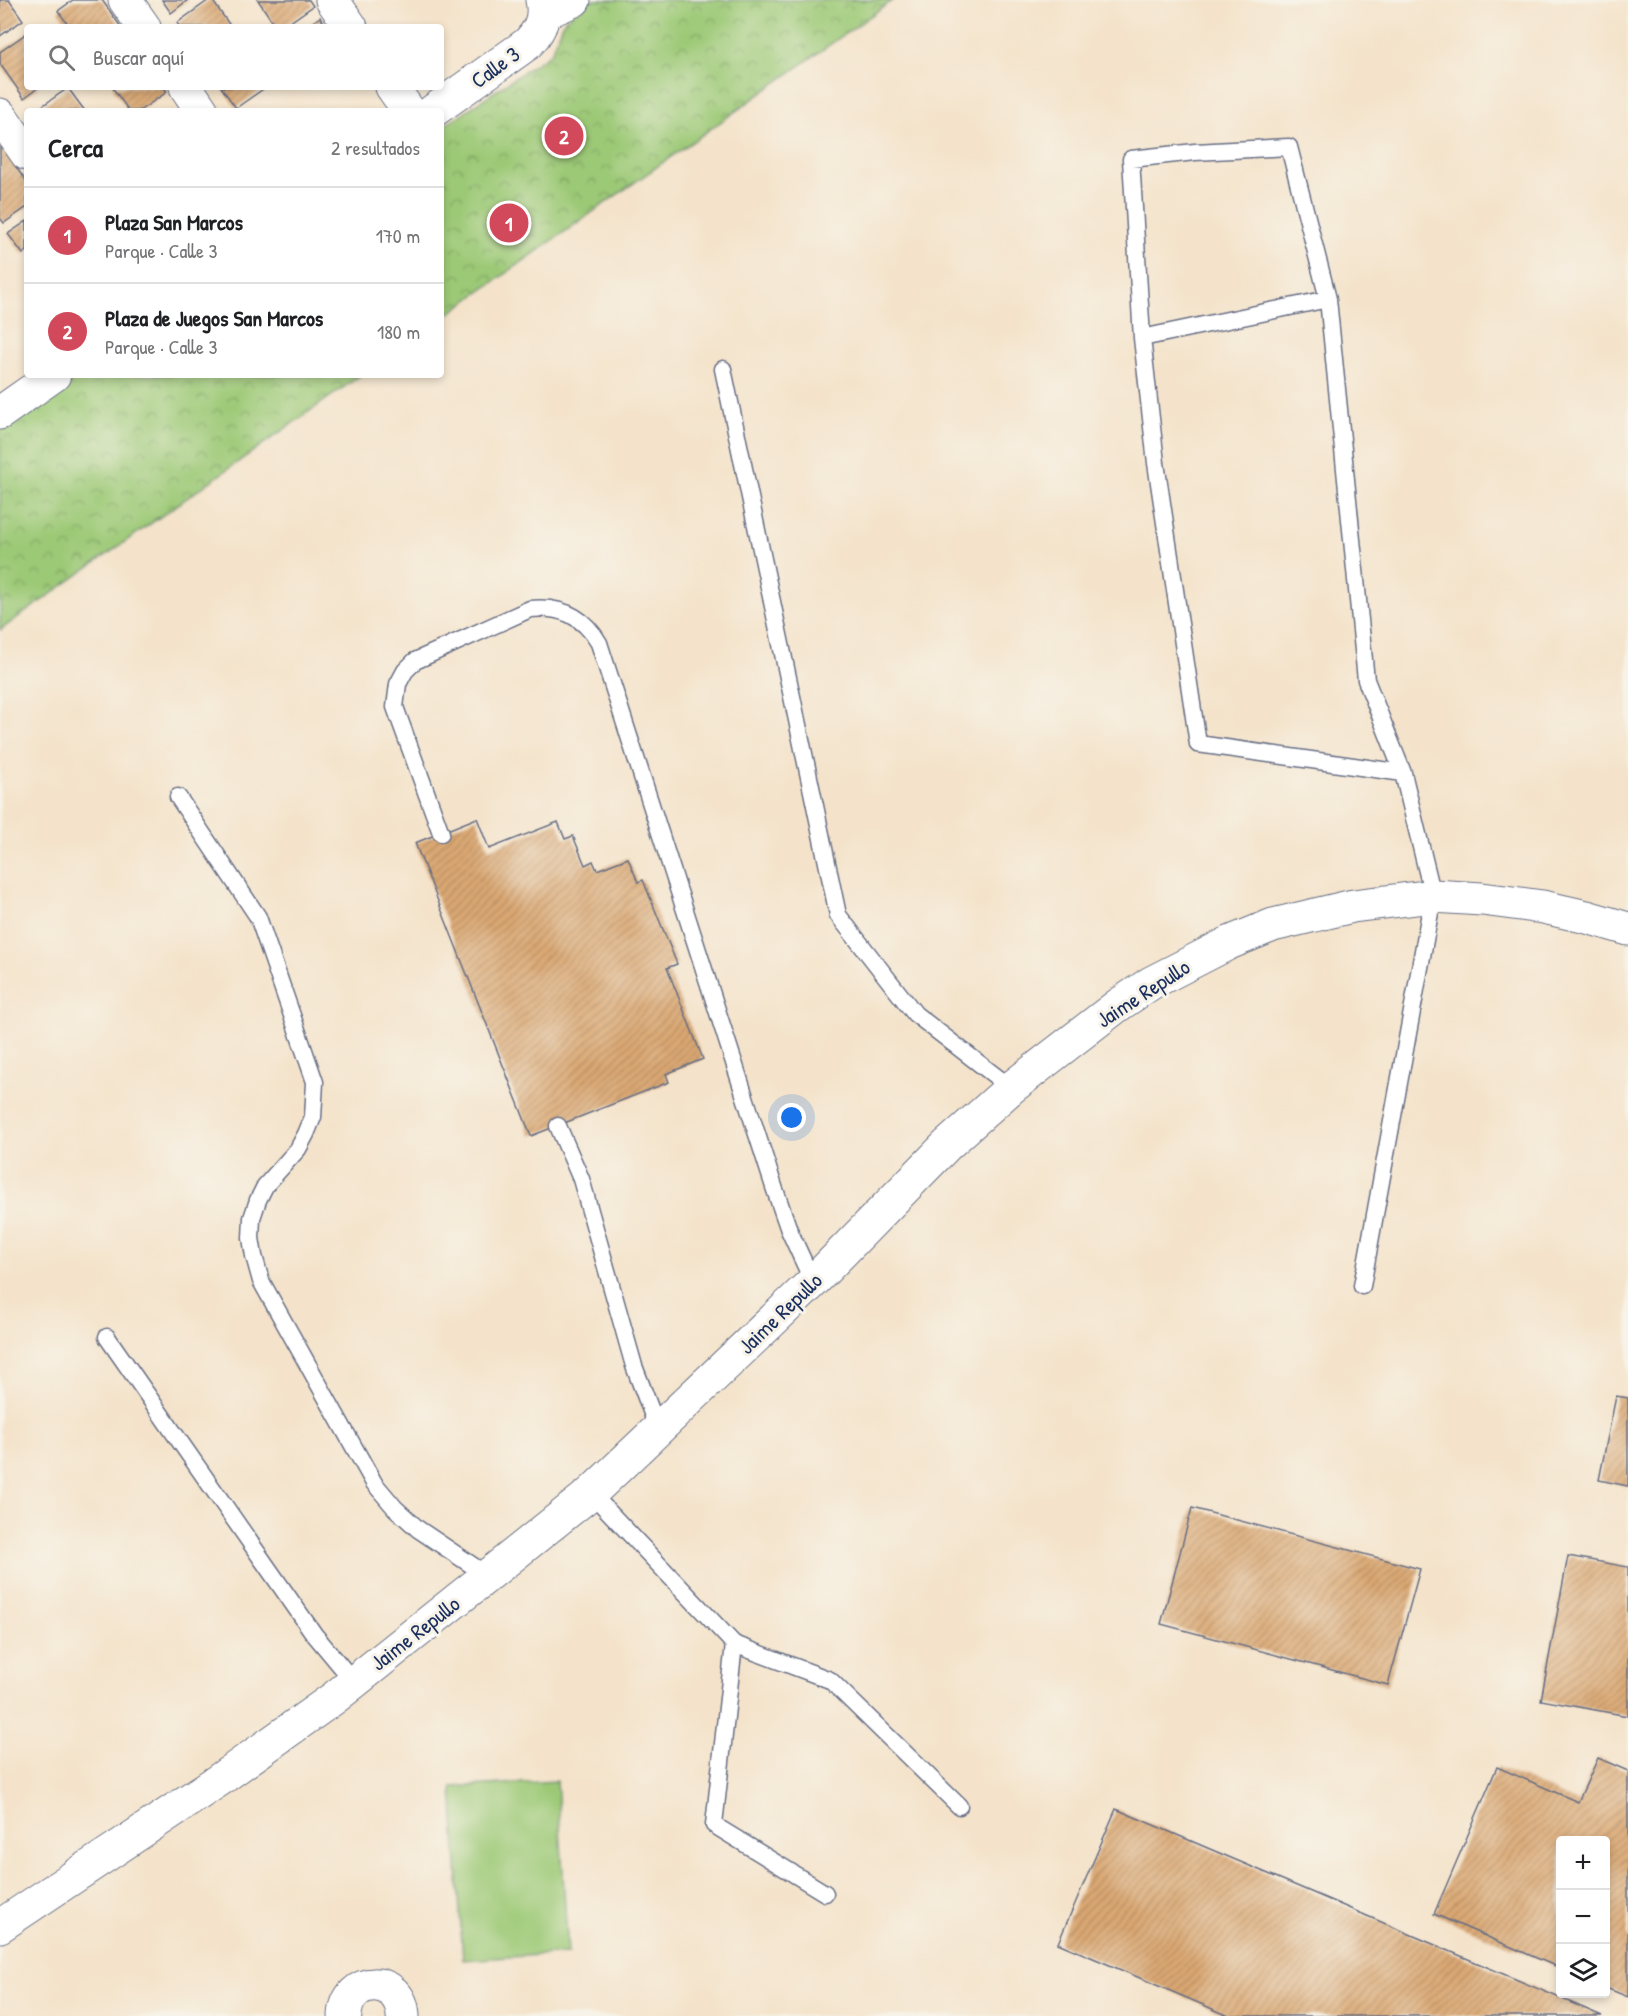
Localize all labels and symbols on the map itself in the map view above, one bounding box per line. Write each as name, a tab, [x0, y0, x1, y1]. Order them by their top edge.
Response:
street label: Calle 3	[464, 39, 526, 95]
pin: 2	[544, 114, 584, 158]
pin: 1	[490, 200, 528, 246]
street label: Jaime Repullo	[1090, 952, 1196, 1034]
your location	[777, 1103, 806, 1132]
street label: Jaime Repullo	[732, 1265, 829, 1361]
street label: Jaime Repullo	[364, 1589, 466, 1677]

